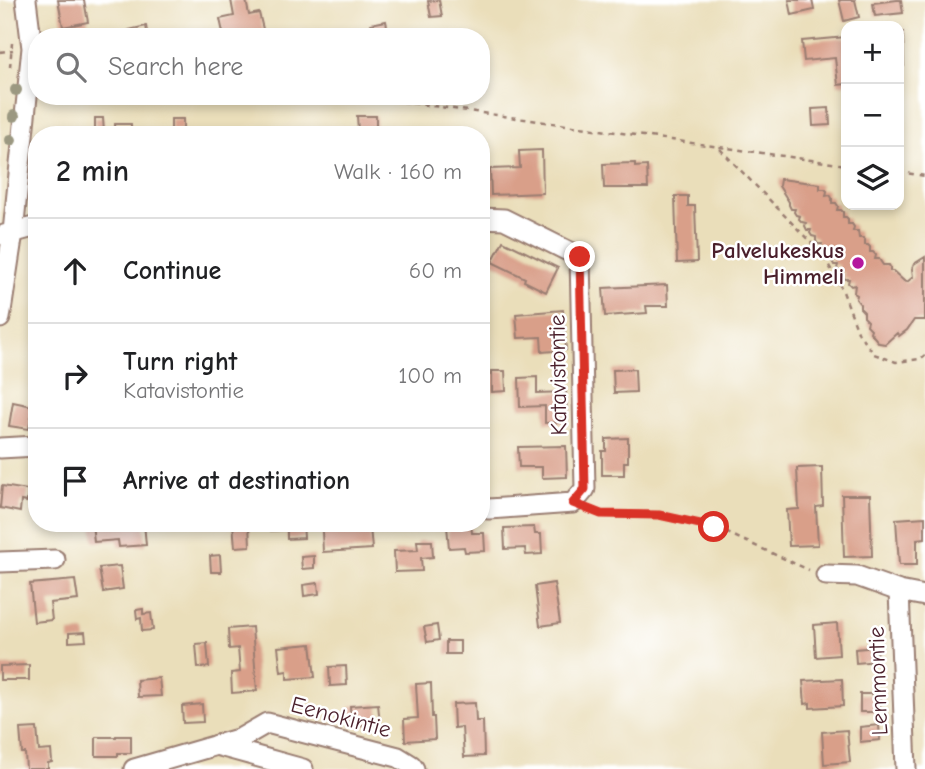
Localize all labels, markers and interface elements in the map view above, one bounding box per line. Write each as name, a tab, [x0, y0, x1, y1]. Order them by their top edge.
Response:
map controls	[841, 21, 904, 210]
button: +	[841, 21, 904, 84]
search box	[28, 28, 490, 105]
icon: search	[52, 48, 90, 86]
text: Search here	[108, 52, 243, 82]
button: −	[841, 84, 904, 147]
button: layers	[841, 147, 904, 210]
text: 2 min	[56, 154, 129, 189]
text: Walk · 160 m	[334, 158, 462, 185]
place label: Palvelukeskus Himmeli	[711, 237, 844, 290]
route end	[564, 241, 595, 272]
icon: ahead	[56, 252, 94, 290]
marker: Palvelukeskus Himmeli	[850, 255, 866, 271]
text: Continue	[123, 256, 221, 286]
text: 60 m	[409, 257, 462, 284]
street label: Katavistontie	[543, 314, 573, 436]
text: Turn right	[123, 347, 237, 377]
icon: right	[56, 357, 94, 395]
text: 100 m	[398, 362, 462, 389]
text: Katavistontie	[123, 377, 244, 404]
icon: arrive	[56, 462, 94, 500]
text: Arrive at destination	[123, 466, 350, 496]
route start	[698, 511, 729, 542]
street label: Lemmontie	[863, 626, 893, 736]
street label: Eenokintie	[288, 691, 394, 743]

